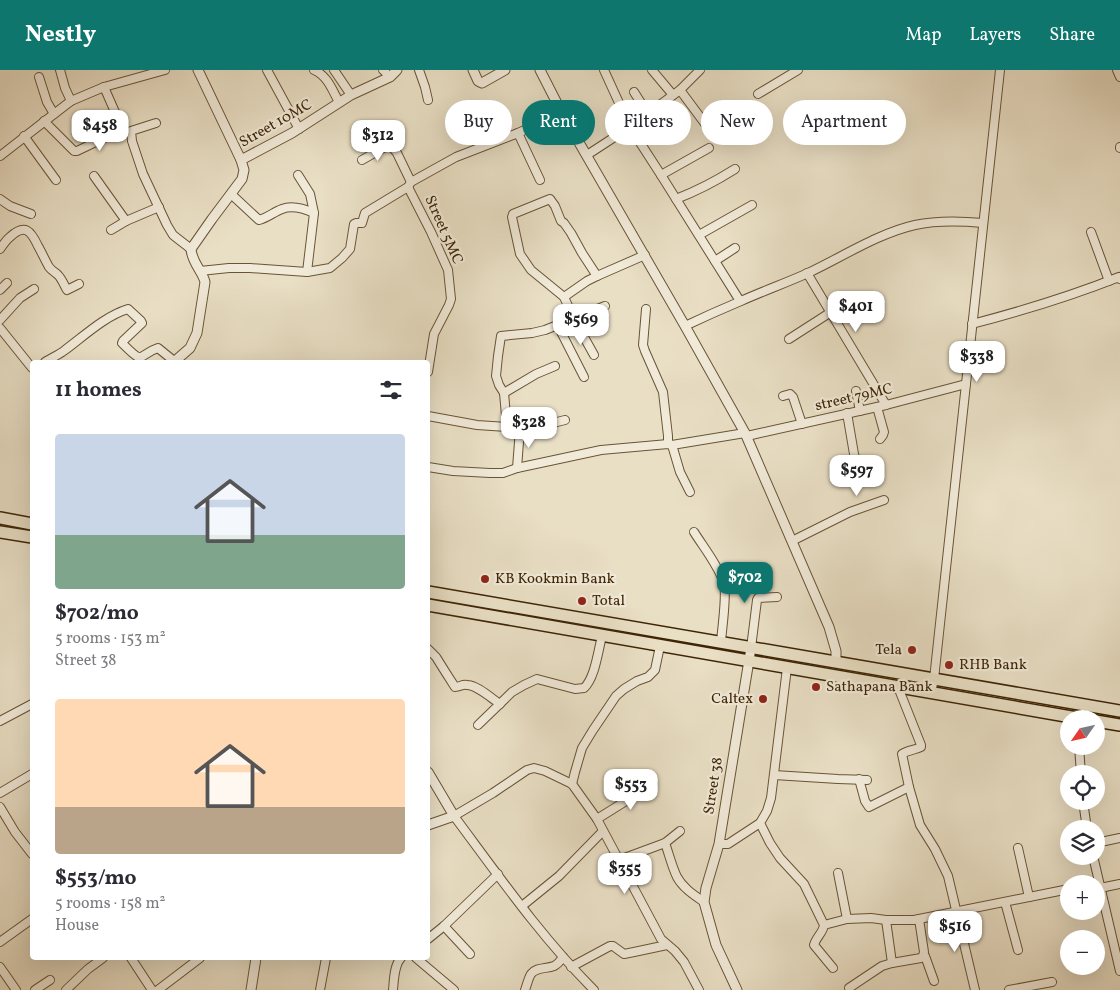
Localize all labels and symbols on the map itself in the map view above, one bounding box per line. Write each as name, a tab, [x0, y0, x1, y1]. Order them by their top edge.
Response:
street label: Street 10MC	[236, 95, 316, 153]
pin: $458	[70, 109, 130, 152]
pin: $312	[348, 119, 408, 162]
street label: Street 5MC	[419, 192, 468, 268]
pin: $401	[826, 290, 886, 333]
pin: $569	[551, 304, 611, 346]
pin: $338	[947, 340, 1007, 383]
street label: street 79MC	[813, 379, 895, 417]
pin: $328	[499, 406, 559, 449]
pin: $597	[827, 454, 887, 497]
pin: $702	[715, 562, 775, 604]
place label: KB Kookmin Bank	[495, 569, 615, 590]
marker: KB Kookmin Bank	[479, 573, 491, 585]
place label: Total	[592, 591, 625, 612]
marker: Total	[576, 595, 588, 607]
place label: Tela	[875, 640, 902, 661]
marker: Tela	[906, 644, 918, 656]
place label: RHB Bank	[959, 655, 1027, 676]
marker: RHB Bank	[943, 659, 955, 671]
place label: Sathapana Bank	[826, 677, 933, 698]
marker: Sathapana Bank	[810, 681, 822, 693]
place label: Caltex	[711, 689, 753, 710]
marker: Caltex	[757, 693, 769, 705]
north arrow	[1060, 710, 1105, 755]
street label: Street 38	[699, 756, 729, 816]
pin: $553	[601, 768, 661, 811]
pin: $355	[595, 852, 655, 895]
pin: $516	[925, 910, 985, 953]

